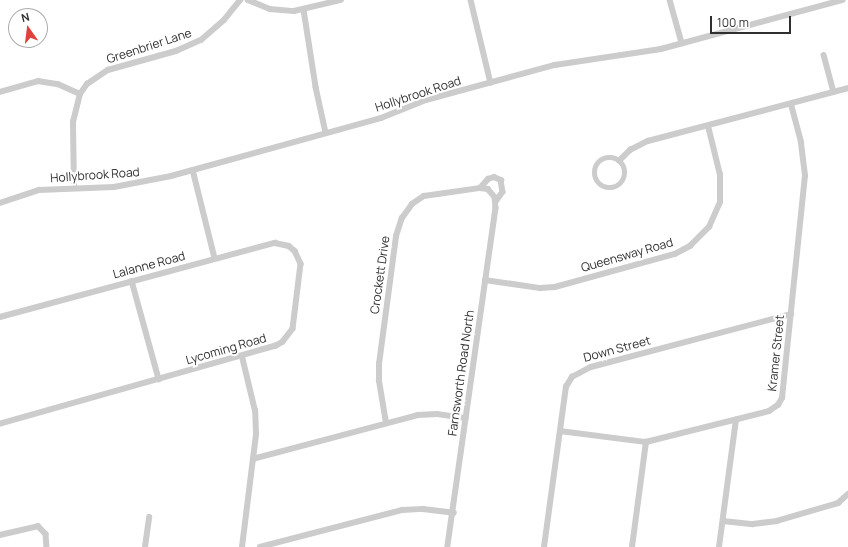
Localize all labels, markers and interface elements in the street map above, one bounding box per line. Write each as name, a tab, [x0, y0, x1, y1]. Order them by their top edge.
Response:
north arrow	[8, 8, 48, 48]
scale bar	[712, 8, 793, 34]
text: N	[20, 9, 31, 25]
text: 100 m	[717, 14, 749, 31]
street label: Greenbrier Lane	[105, 25, 193, 67]
street label: Hollybrook Road	[373, 73, 463, 115]
street label: Hollybrook Road	[50, 165, 140, 185]
street label: Crockett Drive	[367, 235, 393, 315]
street label: Queensway Road	[579, 235, 675, 275]
street label: Lalanne Road	[111, 248, 187, 282]
street label: Farnsworth Road North	[445, 309, 477, 437]
street label: Kramer Street	[765, 314, 787, 392]
street label: Lycoming Road	[184, 331, 268, 367]
street label: Down Street	[582, 333, 652, 365]

